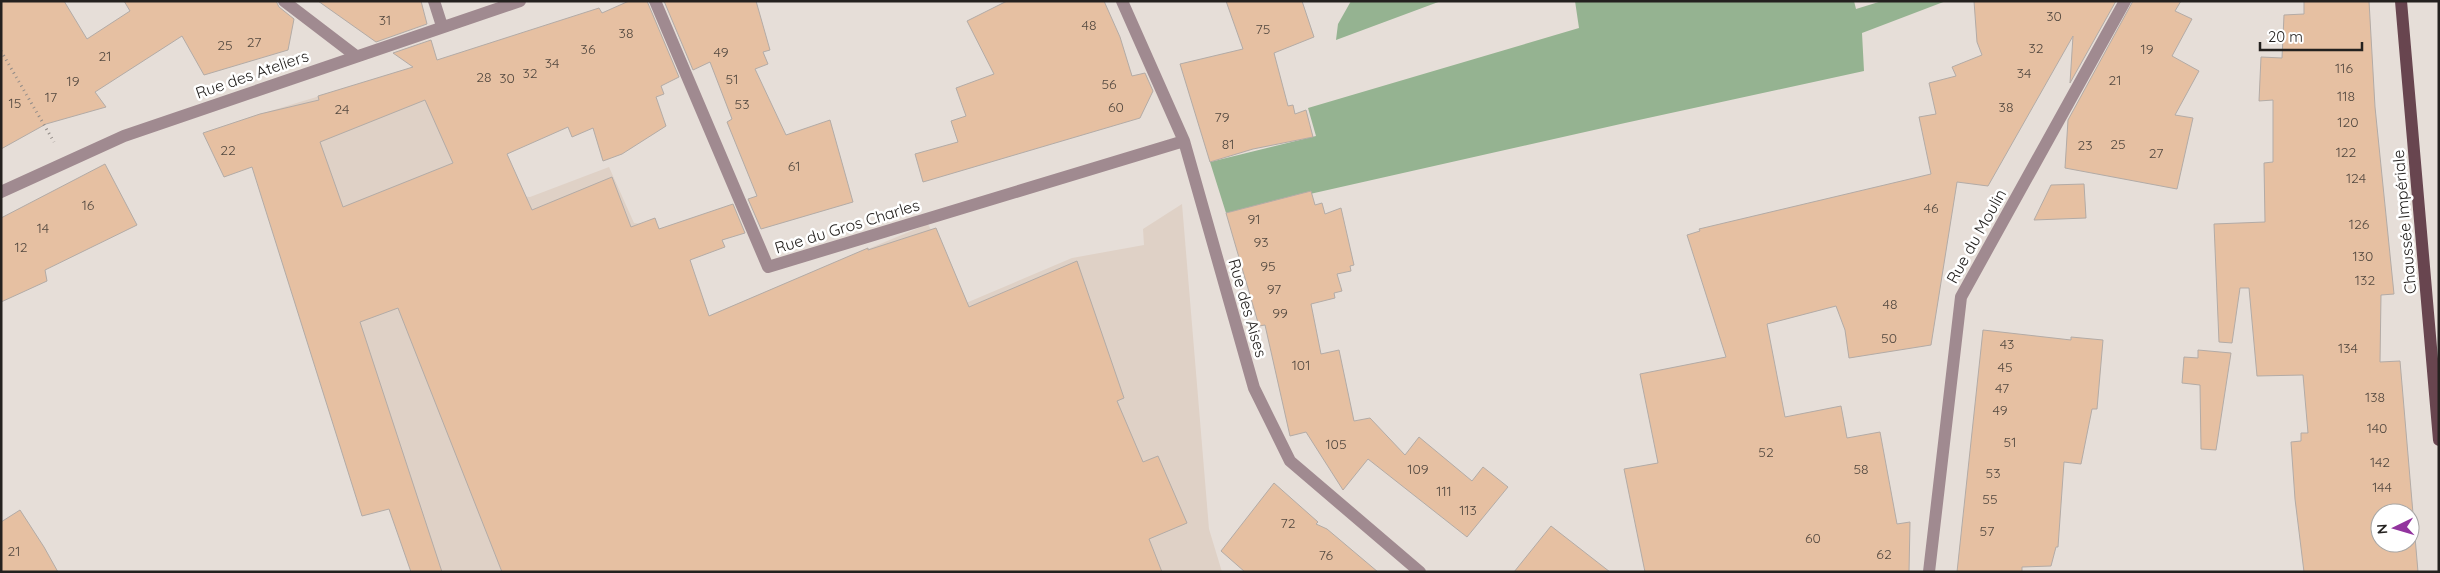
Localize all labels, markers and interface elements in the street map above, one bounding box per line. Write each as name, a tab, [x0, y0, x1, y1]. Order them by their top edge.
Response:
house number: 30	[2046, 7, 2062, 25]
house number: 31	[379, 11, 391, 29]
house number: 48	[1082, 16, 1096, 34]
house number: 75	[1256, 20, 1270, 38]
scale bar	[2260, 20, 2362, 52]
house number: 38	[619, 24, 633, 42]
text: 20 m	[2268, 27, 2303, 46]
house number: 27	[247, 33, 261, 51]
house number: 25	[217, 36, 233, 54]
house number: 32	[2028, 39, 2044, 57]
house number: 36	[581, 40, 596, 58]
house number: 19	[2141, 40, 2154, 58]
house number: 49	[714, 43, 729, 61]
street label: Rue des Ateliers	[193, 45, 311, 103]
house number: 21	[99, 47, 111, 65]
house number: 34	[545, 54, 559, 72]
house number: 116	[2335, 59, 2353, 77]
house number: 32	[522, 64, 538, 82]
house number: 34	[2017, 64, 2031, 82]
house number: 28	[476, 68, 492, 86]
house number: 30	[499, 69, 515, 87]
house number: 51	[726, 70, 738, 88]
house number: 21	[2109, 71, 2121, 89]
house number: 19	[67, 72, 80, 90]
house number: 56	[1101, 75, 1117, 93]
house number: 118	[2337, 87, 2355, 105]
house number: 17	[45, 88, 57, 106]
house number: 15	[9, 94, 21, 112]
house number: 53	[735, 95, 749, 113]
house number: 60	[1108, 98, 1124, 116]
house number: 38	[1999, 98, 2013, 116]
house number: 24	[335, 100, 349, 118]
house number: 79	[1215, 108, 1230, 126]
house number: 120	[2337, 113, 2359, 131]
house number: 81	[1222, 135, 1234, 153]
house number: 25	[2110, 135, 2126, 153]
house number: 23	[2077, 136, 2093, 154]
house number: 22	[220, 141, 236, 159]
house number: 122	[2336, 143, 2357, 161]
house number: 27	[2149, 144, 2163, 162]
street label: Chaussée Impériale	[2388, 149, 2420, 295]
house number: 61	[788, 157, 800, 175]
house number: 124	[2346, 169, 2366, 187]
street label: Rue du Moulin	[1942, 185, 2010, 287]
street label: Rue du Gros Charles	[772, 194, 922, 258]
house number: 16	[82, 196, 95, 214]
house number: 46	[1924, 199, 1939, 217]
house number: 91	[1247, 210, 1261, 228]
house number: 126	[2349, 215, 2370, 233]
house number: 14	[37, 219, 49, 237]
house number: 93	[1253, 233, 1269, 251]
house number: 12	[15, 238, 28, 256]
house number: 130	[2353, 247, 2373, 265]
street label: Rue des Aises	[1224, 256, 1272, 360]
house number: 95	[1260, 257, 1276, 275]
house number: 132	[2355, 271, 2375, 289]
house number: 97	[1267, 280, 1281, 298]
house number: 48	[1883, 295, 1897, 313]
house number: 99	[1272, 304, 1288, 322]
house number: 50	[1881, 329, 1897, 347]
house number: 43	[2000, 335, 2014, 353]
house number: 134	[2338, 339, 2358, 357]
house number: 101	[1292, 356, 1310, 374]
house number: 45	[1997, 358, 2013, 376]
house number: 47	[1995, 379, 2009, 397]
house number: 138	[2365, 388, 2385, 406]
house number: 49	[1993, 401, 2008, 419]
house number: 140	[2367, 419, 2387, 437]
house number: 51	[2004, 433, 2016, 451]
house number: 105	[1325, 435, 1347, 453]
house number: 52	[1758, 443, 1774, 461]
house number: 142	[2370, 453, 2390, 471]
house number: 109	[1407, 460, 1429, 478]
house number: 58	[1853, 460, 1869, 478]
house number: 53	[1986, 464, 2000, 482]
house number: 144	[2372, 478, 2392, 496]
house number: 111	[1436, 482, 1452, 500]
house number: 55	[1982, 490, 1998, 508]
house number: 113	[1459, 501, 1477, 519]
north arrow	[2370, 503, 2420, 553]
house number: 72	[1281, 514, 1296, 532]
house number: 57	[1980, 522, 1994, 540]
text: N	[2373, 523, 2391, 535]
house number: 60	[1805, 529, 1821, 547]
house number: 21	[8, 542, 20, 560]
house number: 62	[1876, 545, 1892, 563]
house number: 76	[1319, 546, 1334, 564]

